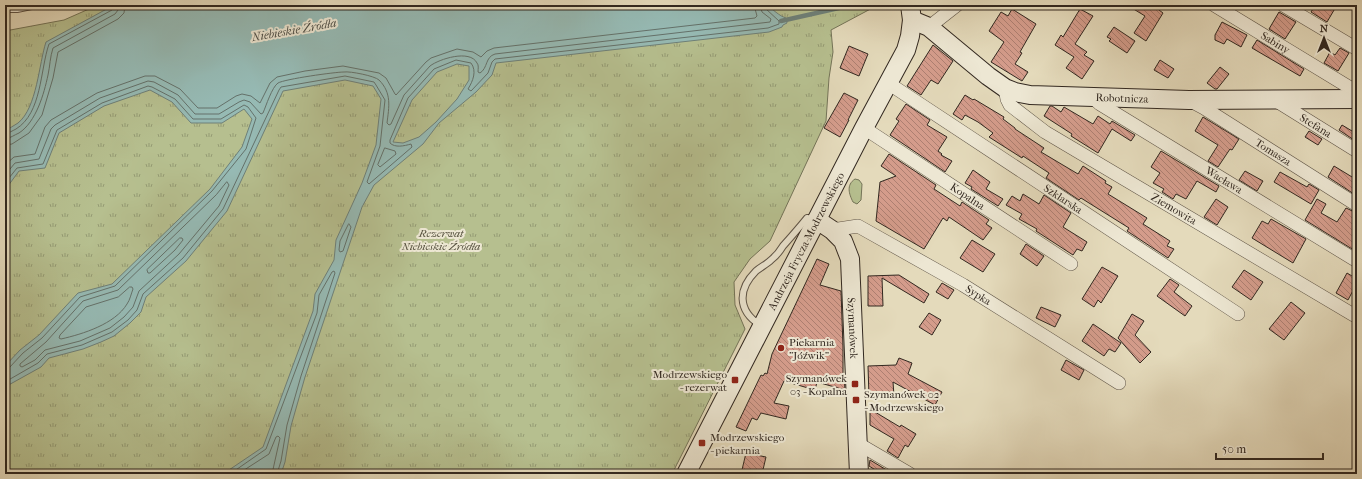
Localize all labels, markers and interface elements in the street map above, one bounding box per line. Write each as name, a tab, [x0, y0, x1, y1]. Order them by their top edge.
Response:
water label: Niebieskie Źródła	[249, 15, 337, 45]
north arrow	[1304, 18, 1344, 58]
text: N	[1320, 22, 1329, 35]
street label: Sabiny	[1259, 29, 1293, 57]
street label: Robotnicza	[1095, 91, 1150, 105]
street label: Stefana	[1297, 111, 1335, 141]
street label: Tomasza	[1253, 136, 1294, 169]
street label: Wacława	[1202, 163, 1246, 197]
street label: Andrzeja Frycza-Modrzewskiego	[765, 170, 847, 313]
street label: Kopalna	[948, 180, 988, 213]
street label: Szklarska	[1041, 181, 1086, 217]
street label: Ziemowita	[1149, 190, 1200, 228]
park label: Rezerwat Niebieskie Źródła	[401, 227, 480, 253]
street label: Sypka	[963, 282, 995, 308]
street label: Szymanówek	[845, 297, 861, 359]
place label: Piekarnia "Jóźwik"	[789, 336, 835, 362]
marker: Piekarnia "Jóźwik"	[776, 343, 786, 353]
place label: Modrzewskiego - rezerwat	[653, 368, 727, 394]
place label: Szymanówek 03 - Kopalna	[786, 372, 848, 398]
marker: Modrzewskiego - rezerwat	[730, 375, 740, 385]
marker: Szymanówek 03 - Kopalna	[850, 379, 860, 389]
place label: Szymanówek 02 - Modrzewskiego	[864, 388, 944, 414]
marker: Szymanówek 02 - Modrzewskiego	[851, 395, 861, 405]
place label: Modrzewskiego - piekarnia	[710, 431, 785, 457]
scale bar	[1216, 435, 1323, 461]
marker: Modrzewskiego - piekarnia	[697, 438, 707, 448]
text: 50 m	[1222, 442, 1246, 456]

